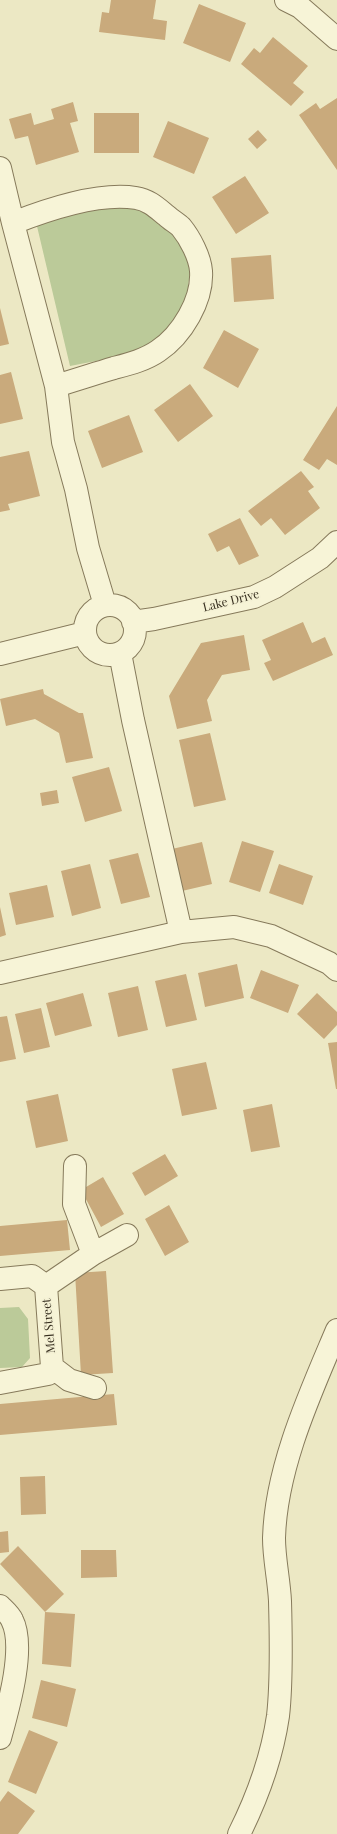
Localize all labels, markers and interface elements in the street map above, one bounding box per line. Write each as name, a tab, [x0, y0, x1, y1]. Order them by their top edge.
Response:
street label: Lake Drive	[201, 587, 261, 615]
street label: Mel Street	[39, 1298, 59, 1354]

